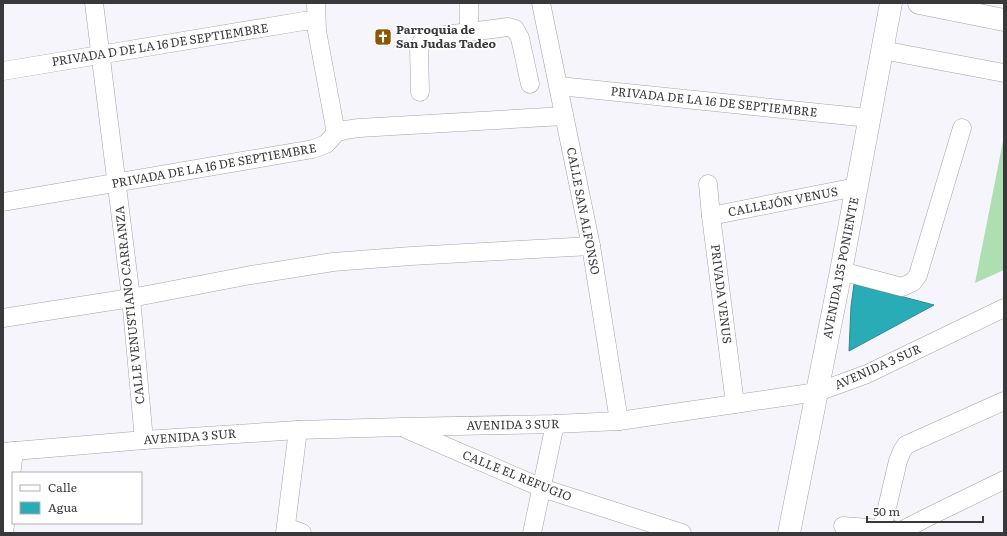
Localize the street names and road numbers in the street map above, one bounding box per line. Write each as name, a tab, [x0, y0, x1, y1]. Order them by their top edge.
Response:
street label: PRIVADA D DE LA 16 DE SEPTIEMBRE	[50, 18, 270, 70]
street label: PRIVADA DE LA 16 DE SEPTIEMBRE	[610, 81, 819, 121]
street label: PRIVADA DE LA 16 DE SEPTIEMBRE	[110, 138, 318, 192]
street label: CALLE SAN ALFONSO	[563, 145, 605, 276]
street label: CALLEJÓN VENUS	[726, 182, 839, 220]
street label: AVENIDA 135 PONIENTE	[817, 195, 863, 340]
street label: CALLE VENUSTIANO CARRANZA	[110, 205, 148, 405]
street label: PRIVADA VENUS	[707, 243, 737, 345]
street label: AVENIDA 3 SUR	[831, 339, 924, 393]
street label: AVENIDA 3 SUR	[466, 414, 560, 434]
street label: AVENIDA 3 SUR	[143, 424, 237, 448]
street label: CALLE EL REFUGIO	[460, 445, 575, 505]

